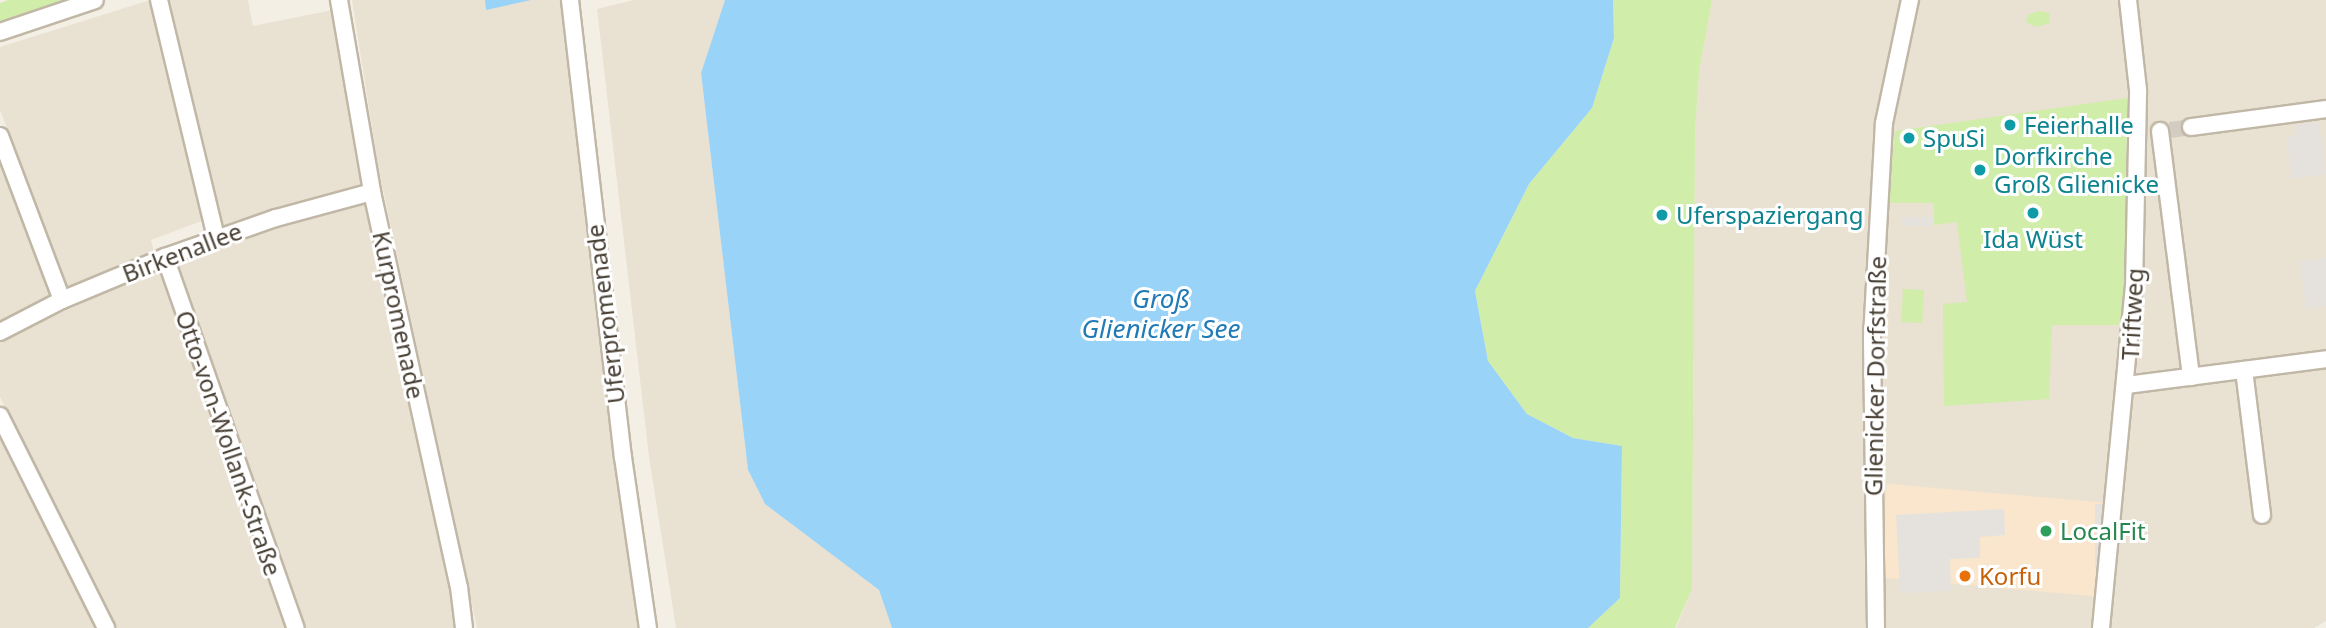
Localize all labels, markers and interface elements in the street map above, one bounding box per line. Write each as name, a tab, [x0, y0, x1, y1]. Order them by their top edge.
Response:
place label: Feierhalle	[2024, 111, 2134, 139]
marker: Feierhalle	[2002, 117, 2018, 133]
place label: SpuSi	[1923, 124, 1985, 152]
marker: SpuSi	[1901, 130, 1917, 146]
place label: Dorfkirche Groß Glienicke	[1994, 142, 2159, 198]
marker: Dorfkirche Groß Glienicke	[1972, 162, 1988, 178]
place label: Uferspaziergang	[1676, 201, 1863, 229]
marker: Ida Wüst	[2025, 205, 2041, 221]
marker: Uferspaziergang	[1654, 207, 1670, 223]
street label: Birkenallee	[118, 216, 246, 288]
street label: Uferpromenade	[580, 223, 630, 405]
place label: Ida Wüst	[1983, 225, 2083, 253]
street label: Kurpromenade	[367, 228, 431, 402]
street label: Glienicker Dorfstraße	[1859, 256, 1891, 496]
street label: Triftweg	[2115, 267, 2149, 361]
water label: Groß Glienicker See	[1081, 283, 1241, 344]
street label: Otto-von-Wollank-Straße	[170, 307, 288, 579]
place label: LocalFit	[2060, 517, 2146, 545]
marker: LocalFit	[2038, 523, 2054, 539]
place label: Korfu	[1979, 562, 2041, 590]
marker: Korfu	[1957, 568, 1973, 584]

